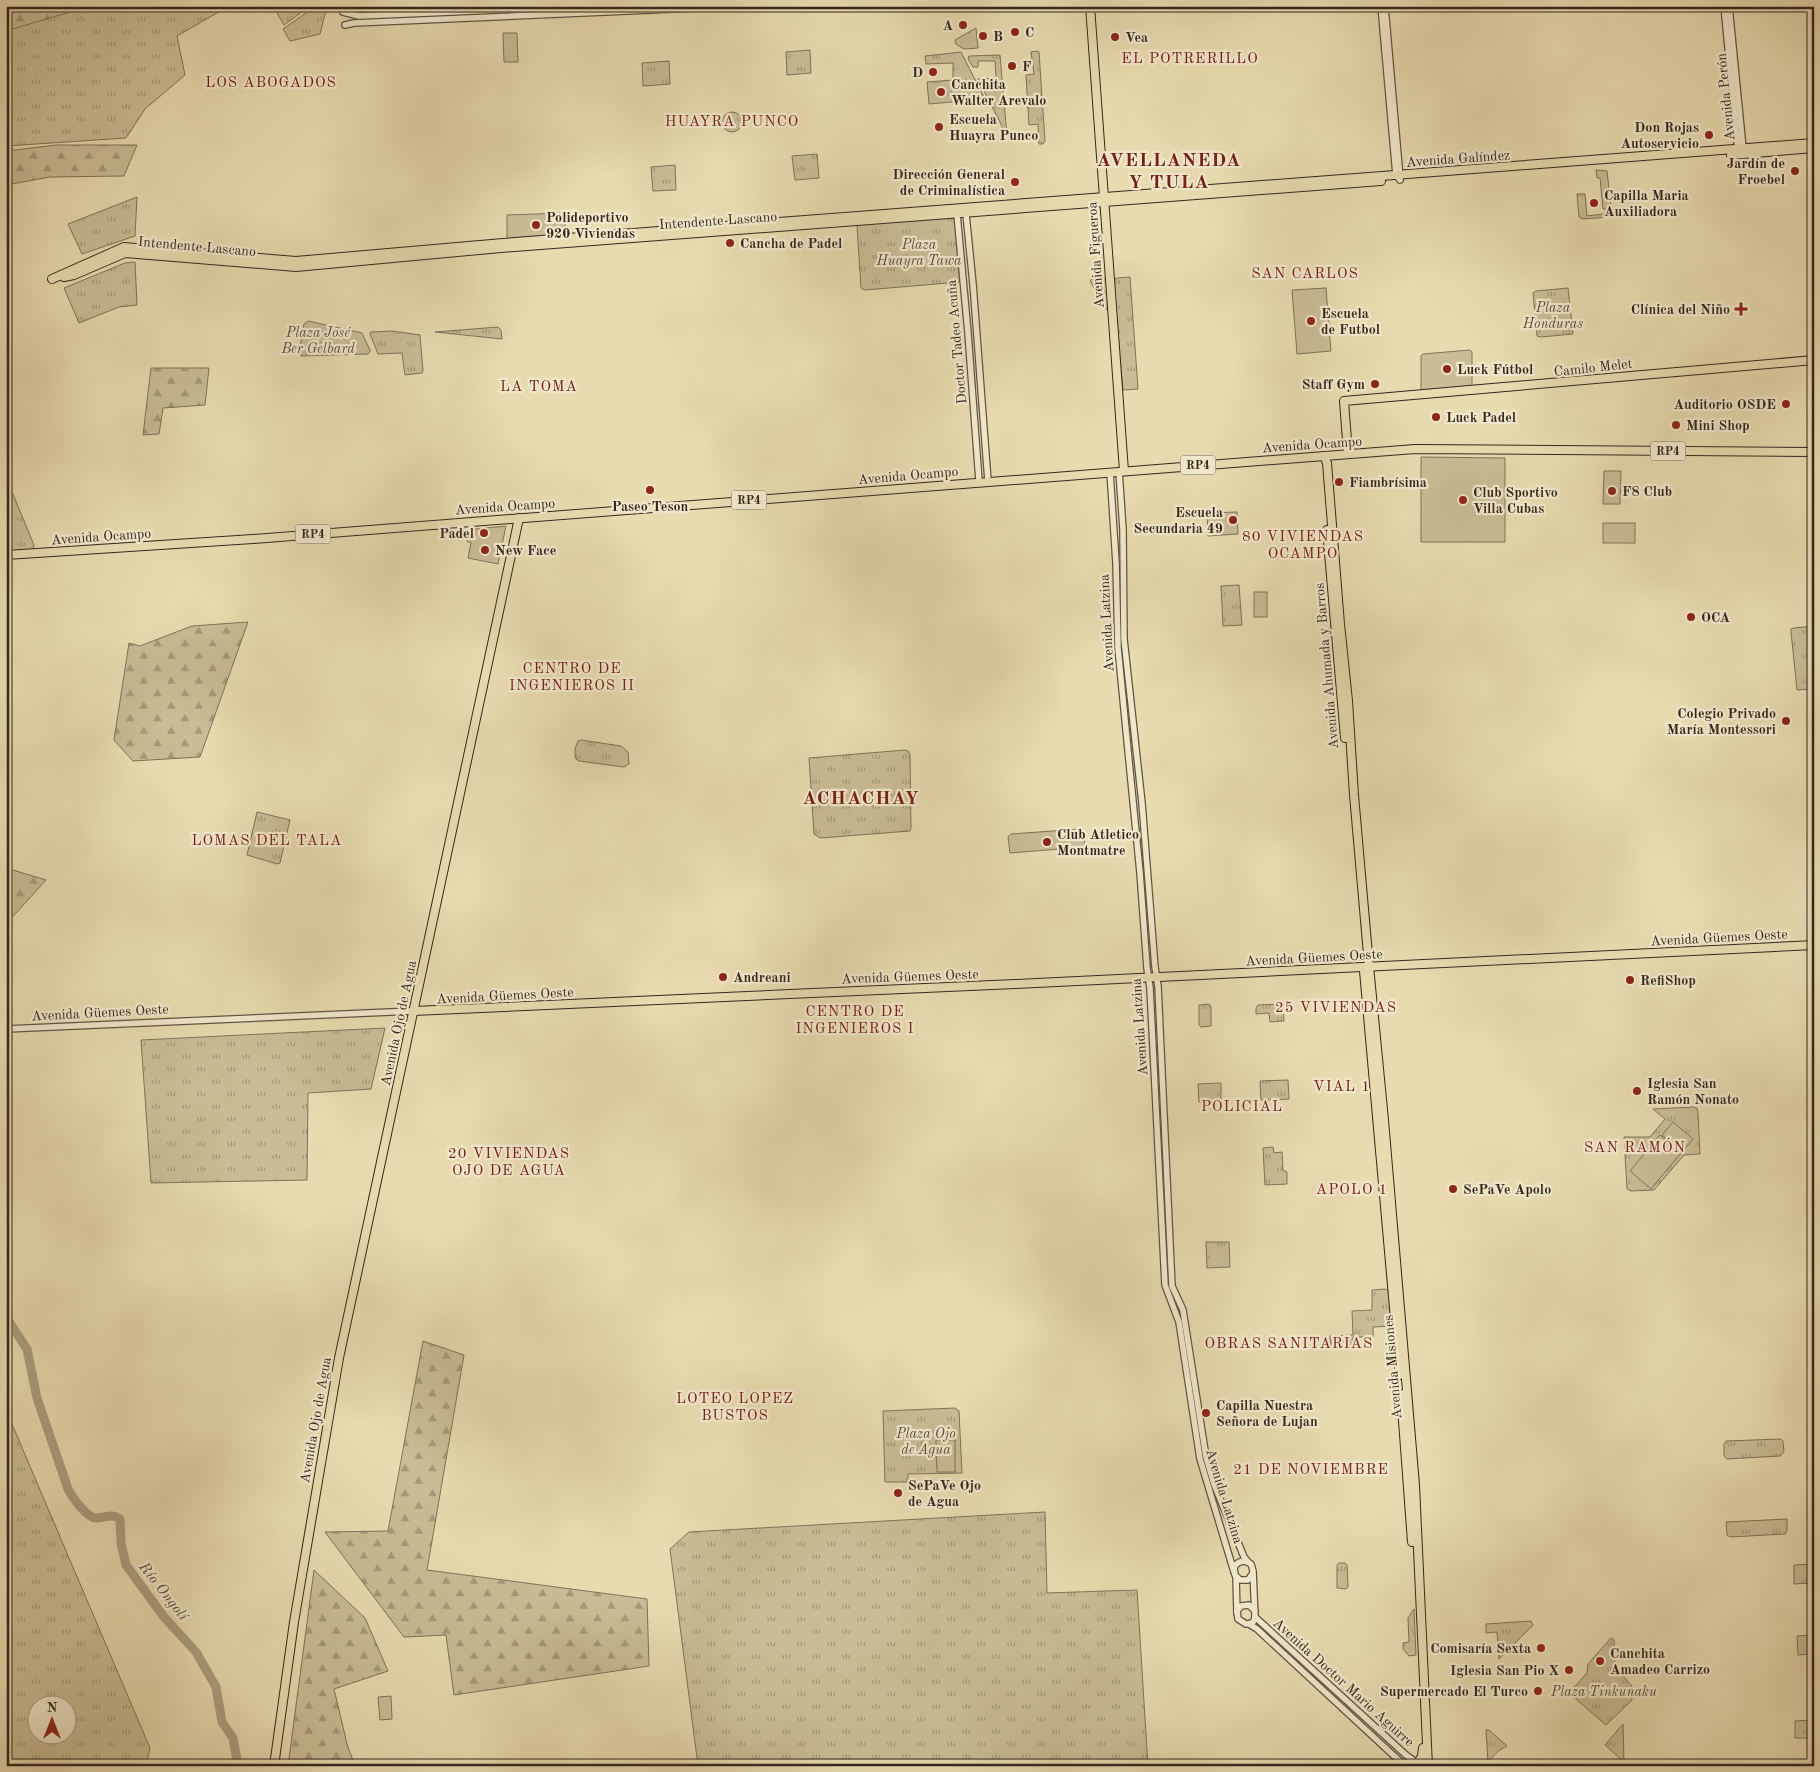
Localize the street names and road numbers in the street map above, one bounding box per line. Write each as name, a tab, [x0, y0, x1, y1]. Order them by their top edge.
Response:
street label: Avenida Perón	[1714, 52, 1738, 141]
street label: Avenida Galíndez	[1405, 148, 1511, 170]
street label: Avenida Figueroa	[1085, 201, 1107, 309]
street label: Intendente Lascano	[658, 210, 778, 232]
street label: Intendente Lascano	[137, 235, 257, 259]
street label: Doctor Tadeo Acuña	[945, 279, 969, 405]
street label: Camilo Melet	[1553, 357, 1633, 379]
street label: Avenida Ocampo	[1261, 435, 1363, 455]
road number: RP4	[1650, 442, 1686, 461]
road number: RP4	[1180, 456, 1216, 474]
street label: Avenida Ocampo	[857, 465, 959, 487]
road number: RP4	[732, 490, 766, 510]
street label: Avenida Ocampo	[454, 497, 556, 517]
road number: RP4	[296, 524, 330, 544]
street label: Avenida Ocampo	[50, 527, 152, 547]
street label: Avenida Latzina	[1097, 574, 1117, 672]
street label: Avenida Ahumada y Barros	[1313, 582, 1341, 750]
street label: Avenida Güemes Oeste	[1650, 927, 1788, 949]
street label: Avenida Güemes Oeste	[1245, 947, 1383, 969]
street label: Avenida Ojo de Agua	[379, 959, 419, 1087]
street label: Avenida Güemes Oeste	[841, 968, 979, 986]
street label: Avenida Latzina	[1130, 977, 1150, 1076]
street label: Avenida Güemes Oeste	[436, 985, 574, 1007]
street label: Avenida Güemes Oeste	[31, 1002, 169, 1024]
street label: Avenida Misiones	[1381, 1314, 1405, 1420]
street label: Avenida Ojo de Agua	[298, 1356, 334, 1484]
street label: Avenida Latzina	[1203, 1447, 1245, 1545]
street label: Avenida Doctor Mario Aguirre	[1270, 1616, 1417, 1750]

